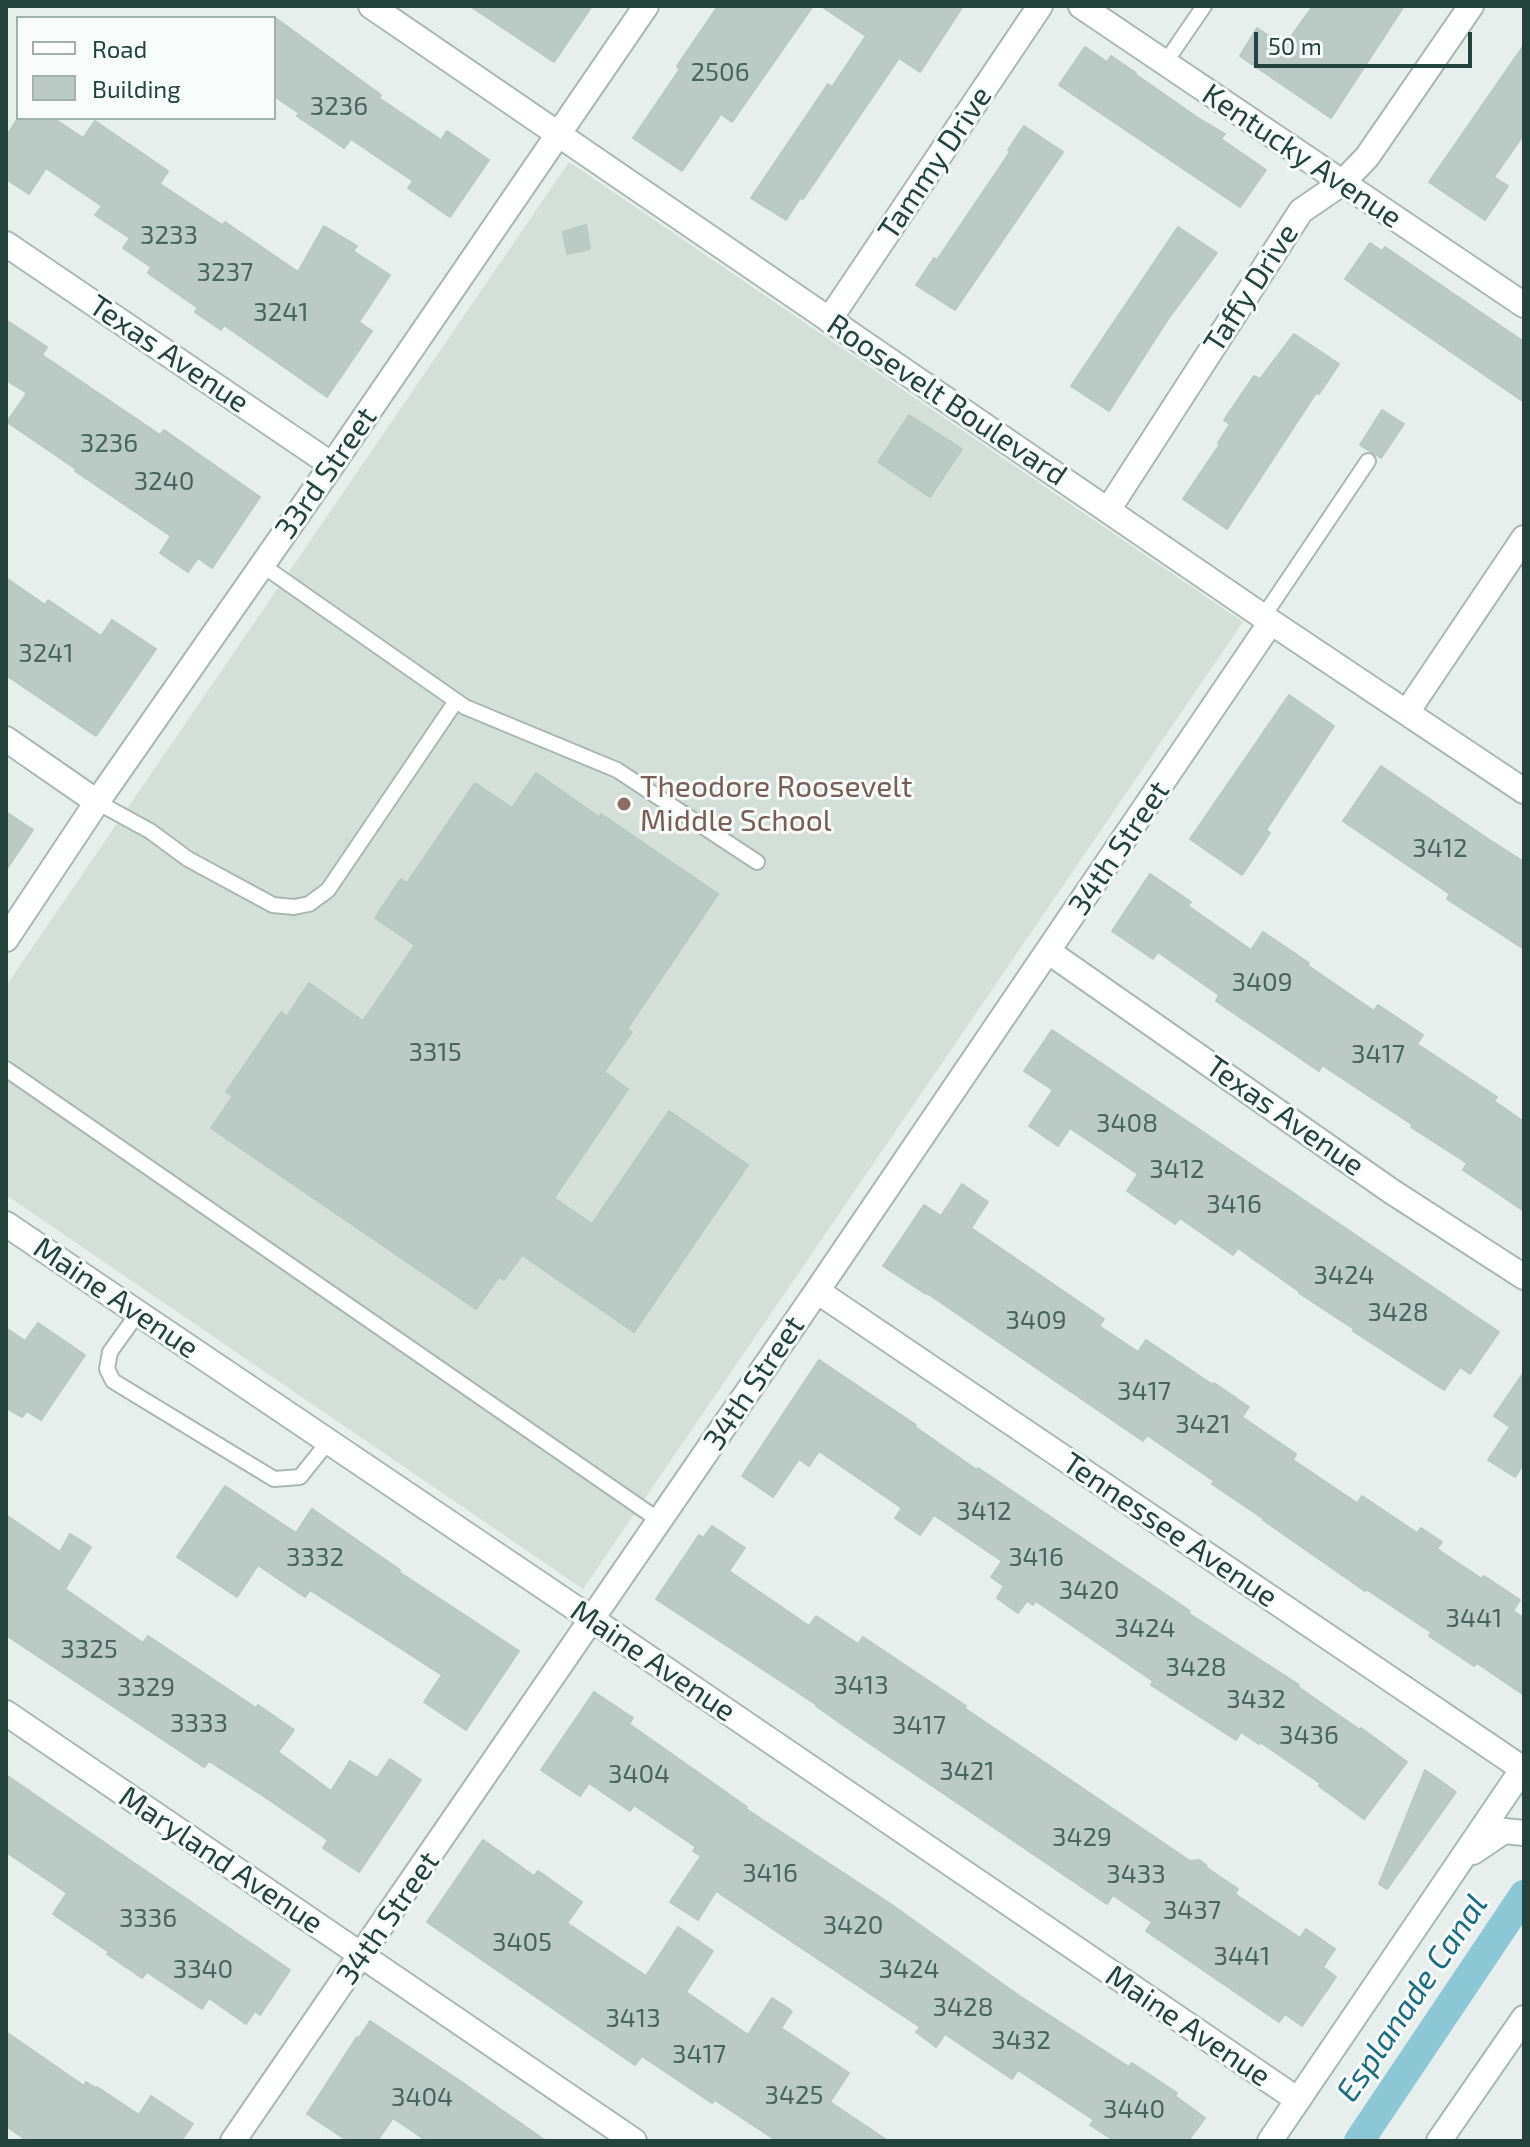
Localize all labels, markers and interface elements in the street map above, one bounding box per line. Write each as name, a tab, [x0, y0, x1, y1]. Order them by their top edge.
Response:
legend	[16, 16, 276, 120]
scale bar	[1258, 16, 1476, 66]
text: 50 m	[1268, 31, 1322, 60]
text: Road	[92, 34, 147, 63]
house number: 2506	[690, 56, 750, 88]
text: Building	[92, 74, 181, 103]
street label: Kentucky Avenue	[1196, 76, 1408, 236]
street label: Tammy Drive	[870, 79, 1000, 247]
house number: 3236	[310, 90, 368, 122]
street label: Taffy Drive	[1196, 217, 1306, 359]
house number: 3233	[140, 219, 198, 251]
house number: 3237	[197, 256, 253, 288]
street label: Texas Avenue	[82, 287, 256, 421]
house number: 3241	[253, 296, 309, 328]
street label: Roosevelt Boulevard	[820, 306, 1074, 494]
street label: 33rd Street	[268, 400, 384, 546]
house number: 3236	[80, 427, 138, 459]
house number: 3240	[134, 465, 194, 497]
house number: 3241	[18, 637, 74, 669]
place label: Theodore Roosevelt Middle School	[640, 769, 912, 840]
street label: 34th Street	[1061, 774, 1177, 922]
marker: Theodore Roosevelt Middle School	[615, 795, 633, 813]
house number: 3412	[1412, 832, 1468, 864]
house number: 3409	[1232, 966, 1292, 998]
house number: 3315	[408, 1036, 462, 1068]
house number: 3417	[1351, 1038, 1405, 1070]
street label: Texas Avenue	[1199, 1048, 1371, 1184]
house number: 3408	[1096, 1107, 1158, 1139]
house number: 3412	[1149, 1153, 1205, 1185]
house number: 3416	[1206, 1188, 1262, 1220]
street label: Maine Avenue	[27, 1230, 205, 1366]
house number: 3424	[1313, 1259, 1375, 1291]
house number: 3428	[1368, 1296, 1428, 1328]
house number: 3409	[1006, 1304, 1066, 1336]
street label: 34th Street	[696, 1309, 812, 1457]
house number: 3417	[1117, 1375, 1171, 1407]
house number: 3421	[1175, 1408, 1231, 1440]
street label: Tennessee Avenue	[1056, 1445, 1284, 1615]
house number: 3412	[956, 1495, 1012, 1527]
house number: 3332	[286, 1541, 344, 1573]
house number: 3416	[1008, 1541, 1064, 1573]
house number: 3420	[1059, 1574, 1119, 1606]
street label: Maine Avenue	[564, 1593, 742, 1729]
house number: 3441	[1446, 1602, 1502, 1634]
house number: 3424	[1114, 1612, 1176, 1644]
house number: 3325	[60, 1633, 118, 1665]
house number: 3428	[1166, 1651, 1226, 1683]
house number: 3413	[833, 1669, 889, 1701]
house number: 3329	[117, 1671, 175, 1703]
house number: 3432	[1226, 1683, 1286, 1715]
house number: 3333	[170, 1707, 228, 1739]
house number: 3417	[892, 1709, 946, 1741]
house number: 3436	[1279, 1719, 1339, 1751]
house number: 3421	[939, 1755, 995, 1787]
house number: 3404	[608, 1758, 670, 1790]
street label: Maryland Avenue	[112, 1779, 330, 1941]
house number: 3429	[1052, 1821, 1112, 1853]
street label: 34th Street	[329, 1845, 447, 1991]
house number: 3416	[742, 1857, 798, 1889]
house number: 3433	[1106, 1858, 1166, 1890]
water label: Esplanade Canal	[1328, 1887, 1496, 2109]
house number: 3437	[1163, 1894, 1221, 1926]
house number: 3336	[119, 1902, 177, 1934]
house number: 3420	[823, 1909, 883, 1941]
house number: 3405	[492, 1926, 552, 1958]
house number: 3441	[1214, 1940, 1270, 1972]
house number: 3340	[173, 1953, 233, 1985]
house number: 3424	[878, 1953, 940, 1985]
street label: Maine Avenue	[1099, 1958, 1277, 2094]
house number: 3428	[933, 1991, 993, 2023]
house number: 3413	[605, 2002, 661, 2034]
house number: 3432	[991, 2024, 1051, 2056]
house number: 3417	[672, 2038, 726, 2070]
house number: 3425	[765, 2079, 823, 2111]
house number: 3404	[391, 2081, 453, 2113]
house number: 3440	[1103, 2093, 1165, 2125]

